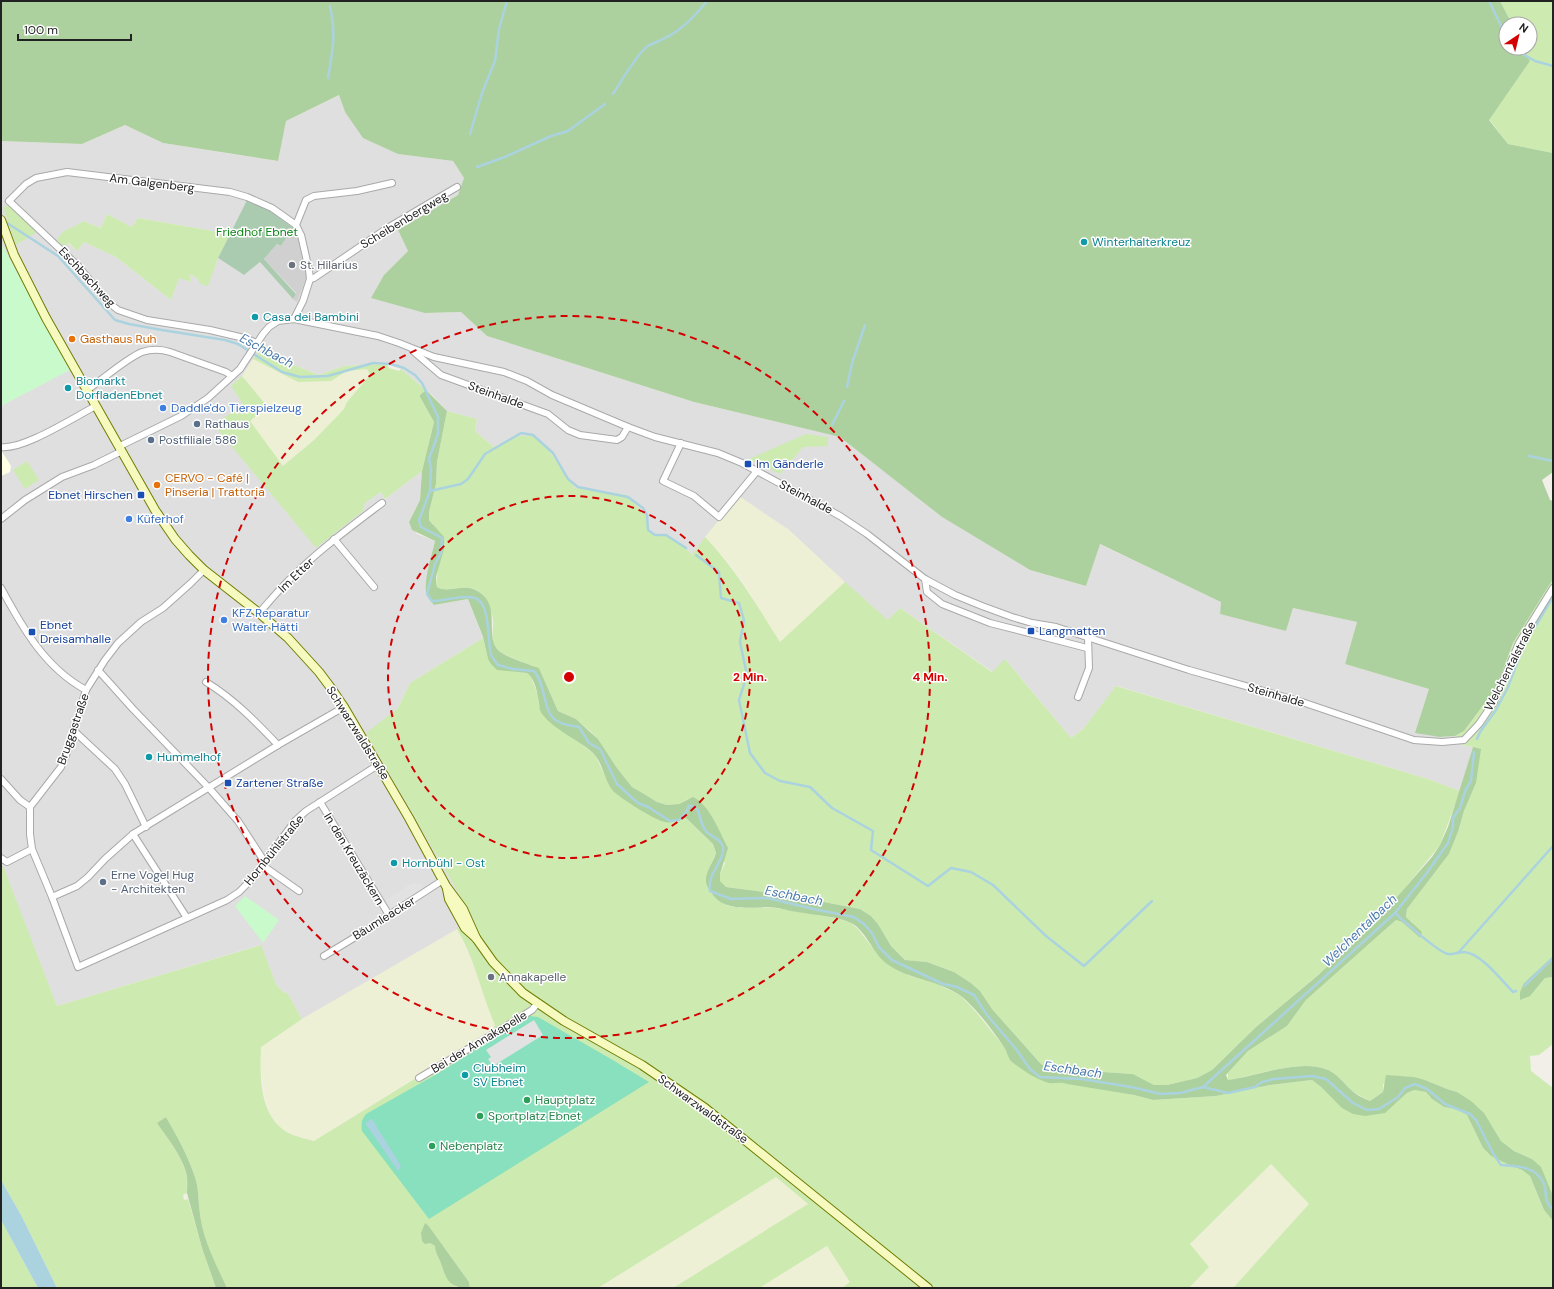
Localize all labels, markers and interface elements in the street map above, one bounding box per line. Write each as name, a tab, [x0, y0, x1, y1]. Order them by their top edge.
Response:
scale bar	[18, 16, 131, 42]
north arrow	[1498, 16, 1538, 56]
text: N	[1516, 20, 1531, 36]
text: 100 m	[24, 22, 58, 38]
street label: Am Galgenberg	[109, 170, 196, 196]
street label: Scheibenbergweg	[357, 187, 451, 252]
park label: Friedhof Ebnet	[216, 224, 298, 240]
place label: Winterhalterkreuz	[1092, 234, 1191, 250]
marker: Winterhalterkreuz	[1079, 237, 1089, 247]
street label: Eschbachweg	[55, 243, 119, 311]
place label: St. Hilarius	[300, 257, 358, 273]
marker: St. Hilarius	[287, 260, 297, 270]
place label: Casa dei Bambini	[263, 309, 359, 325]
marker: Casa dei Bambini	[250, 312, 260, 322]
water label: Eschbach	[237, 329, 297, 372]
place label: Gasthaus Ruh	[80, 331, 157, 347]
marker: Gasthaus Ruh	[67, 334, 77, 344]
place label: Biomarkt DorfladenEbnet	[76, 373, 163, 403]
street label: Steinhalde	[466, 377, 526, 413]
marker: Biomarkt DorfladenEbnet	[63, 383, 73, 393]
place label: Daddle'do Tierspielzeug	[171, 400, 302, 416]
marker: Daddle'do Tierspielzeug	[158, 403, 168, 413]
place label: Rathaus	[205, 416, 249, 432]
marker: Rathaus	[192, 419, 202, 429]
place label: Postfiliale 586	[159, 432, 237, 448]
marker: Postfiliale 586	[146, 435, 156, 445]
place label: Im Gänderle	[756, 456, 824, 472]
marker: Im Gänderle	[743, 459, 753, 469]
place label: CERVO - Café | Pinseria | Trattoria	[165, 470, 265, 500]
street label: Steinhalde	[776, 476, 836, 518]
marker: CERVO - Café | Pinseria | Trattoria	[152, 480, 162, 490]
place label: Ebnet Hirschen	[48, 487, 133, 503]
marker: Ebnet Hirschen	[136, 490, 146, 500]
place label: Küferhof	[137, 511, 184, 527]
marker: Küferhof	[124, 514, 134, 524]
street label: Im Etter	[275, 554, 318, 596]
place label: KFZ Reparatur Walter Hätti	[232, 605, 310, 635]
marker: KFZ Reparatur Walter Hätti	[219, 615, 229, 625]
place label: Ebnet Dreisamhalle	[40, 617, 111, 647]
street label: Welchentalstraße	[1481, 619, 1539, 713]
place label: Langmatten	[1039, 623, 1106, 639]
marker: Langmatten	[1026, 626, 1036, 636]
marker: Ebnet Dreisamhalle	[27, 627, 37, 637]
text: 2 Min.	[733, 669, 767, 685]
text: 4 Min.	[913, 669, 947, 685]
centre of rings	[562, 670, 576, 684]
street label: Steinhalde	[1246, 679, 1307, 711]
street label: Schwarzwaldstraße	[323, 683, 393, 783]
street label: Bruggastraße	[53, 691, 93, 767]
place label: Hummelhof	[157, 749, 221, 765]
marker: Hummelhof	[144, 752, 154, 762]
place label: Zartener Straße	[236, 775, 324, 791]
marker: Zartener Straße	[223, 778, 233, 788]
street label: In den Kreuzäckern	[320, 810, 388, 908]
street label: Hornbühlstraße	[241, 811, 308, 889]
place label: Hornbühl - Ost	[402, 855, 486, 871]
marker: Hornbühl - Ost	[389, 858, 399, 868]
place label: Erne Vogel Hug - Architekten	[111, 867, 194, 897]
marker: Erne Vogel Hug - Architekten	[98, 877, 108, 887]
water label: Eschbach	[764, 882, 824, 909]
water label: Welchentalbach	[1318, 890, 1400, 970]
street label: Bäumleacker	[350, 892, 419, 944]
place label: Annakapelle	[499, 969, 566, 985]
marker: Annakapelle	[486, 972, 496, 982]
street label: Bei der Annakapelle	[428, 1007, 530, 1077]
water label: Eschbach	[1043, 1057, 1103, 1082]
place label: Clubheim SV Ebnet	[473, 1060, 526, 1090]
marker: Clubheim SV Ebnet	[460, 1070, 470, 1080]
street label: Schwarzwaldstraße	[655, 1071, 751, 1147]
place label: Hauptplatz	[535, 1092, 595, 1108]
marker: Hauptplatz	[522, 1095, 532, 1105]
place label: Sportplatz Ebnet	[488, 1108, 581, 1124]
marker: Sportplatz Ebnet	[475, 1111, 485, 1121]
place label: Nebenplatz	[440, 1138, 503, 1154]
marker: Nebenplatz	[427, 1141, 437, 1151]

